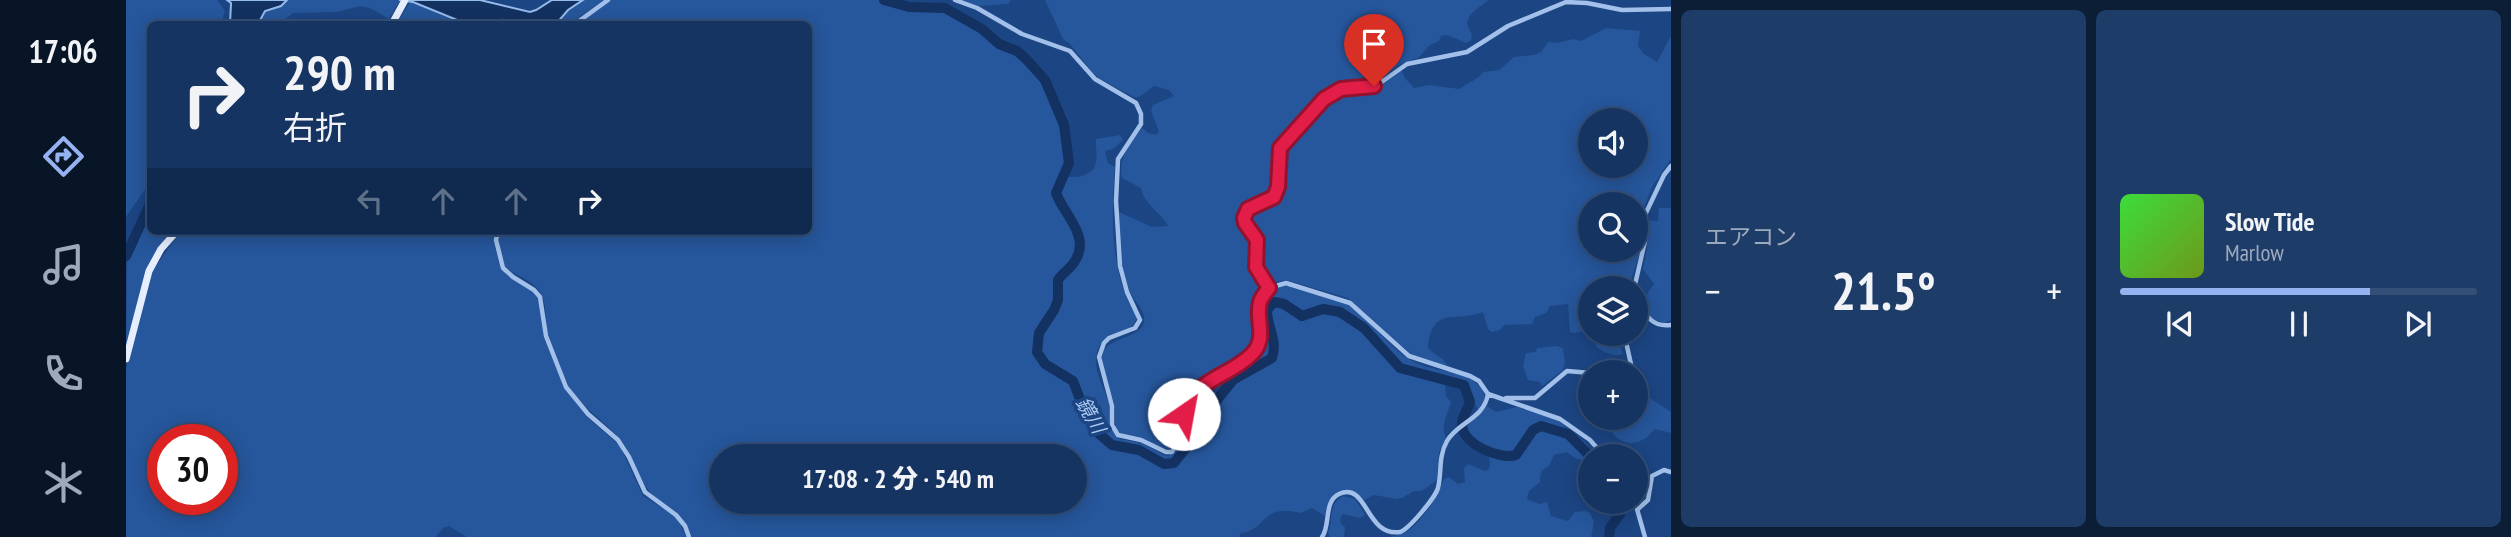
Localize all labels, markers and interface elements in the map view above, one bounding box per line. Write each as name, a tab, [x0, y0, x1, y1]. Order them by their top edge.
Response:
pin	[1344, 14, 1404, 86]
icon: arrive	[1355, 25, 1393, 63]
text: 17:06	[28, 30, 98, 72]
text: 290 m	[283, 40, 396, 104]
icon: right	[168, 49, 259, 140]
text: 右折	[283, 106, 347, 148]
map controls	[1578, 108, 1648, 514]
button: sound	[1578, 108, 1648, 178]
icon: directions	[39, 132, 88, 181]
icon: left	[351, 182, 389, 220]
icon: ahead	[424, 182, 462, 220]
icon: ahead	[497, 182, 535, 220]
icon: right	[570, 182, 608, 220]
button: search	[1578, 192, 1648, 262]
text: Slow Tide	[2225, 205, 2315, 238]
text: エアコン	[1705, 222, 1797, 251]
text: Marlow	[2225, 238, 2284, 267]
icon: music	[39, 240, 88, 289]
text: 21.5°	[1831, 257, 1936, 324]
text: −	[1705, 266, 1721, 315]
text: +	[2046, 266, 2062, 315]
button: layers	[1578, 276, 1648, 346]
icon: previous	[2161, 305, 2199, 343]
icon: pause	[2280, 305, 2318, 343]
icon: next	[2399, 305, 2437, 343]
icon: phone	[39, 349, 88, 398]
button: +	[1578, 360, 1648, 430]
position arrow	[1147, 377, 1221, 451]
water label: 鏡川	[1071, 393, 1112, 439]
speed limit sign: 30	[147, 424, 238, 515]
button: −	[1578, 444, 1648, 514]
icon: climate	[39, 458, 88, 507]
text: 17:08 · 2 分 · 540 m	[802, 462, 994, 495]

